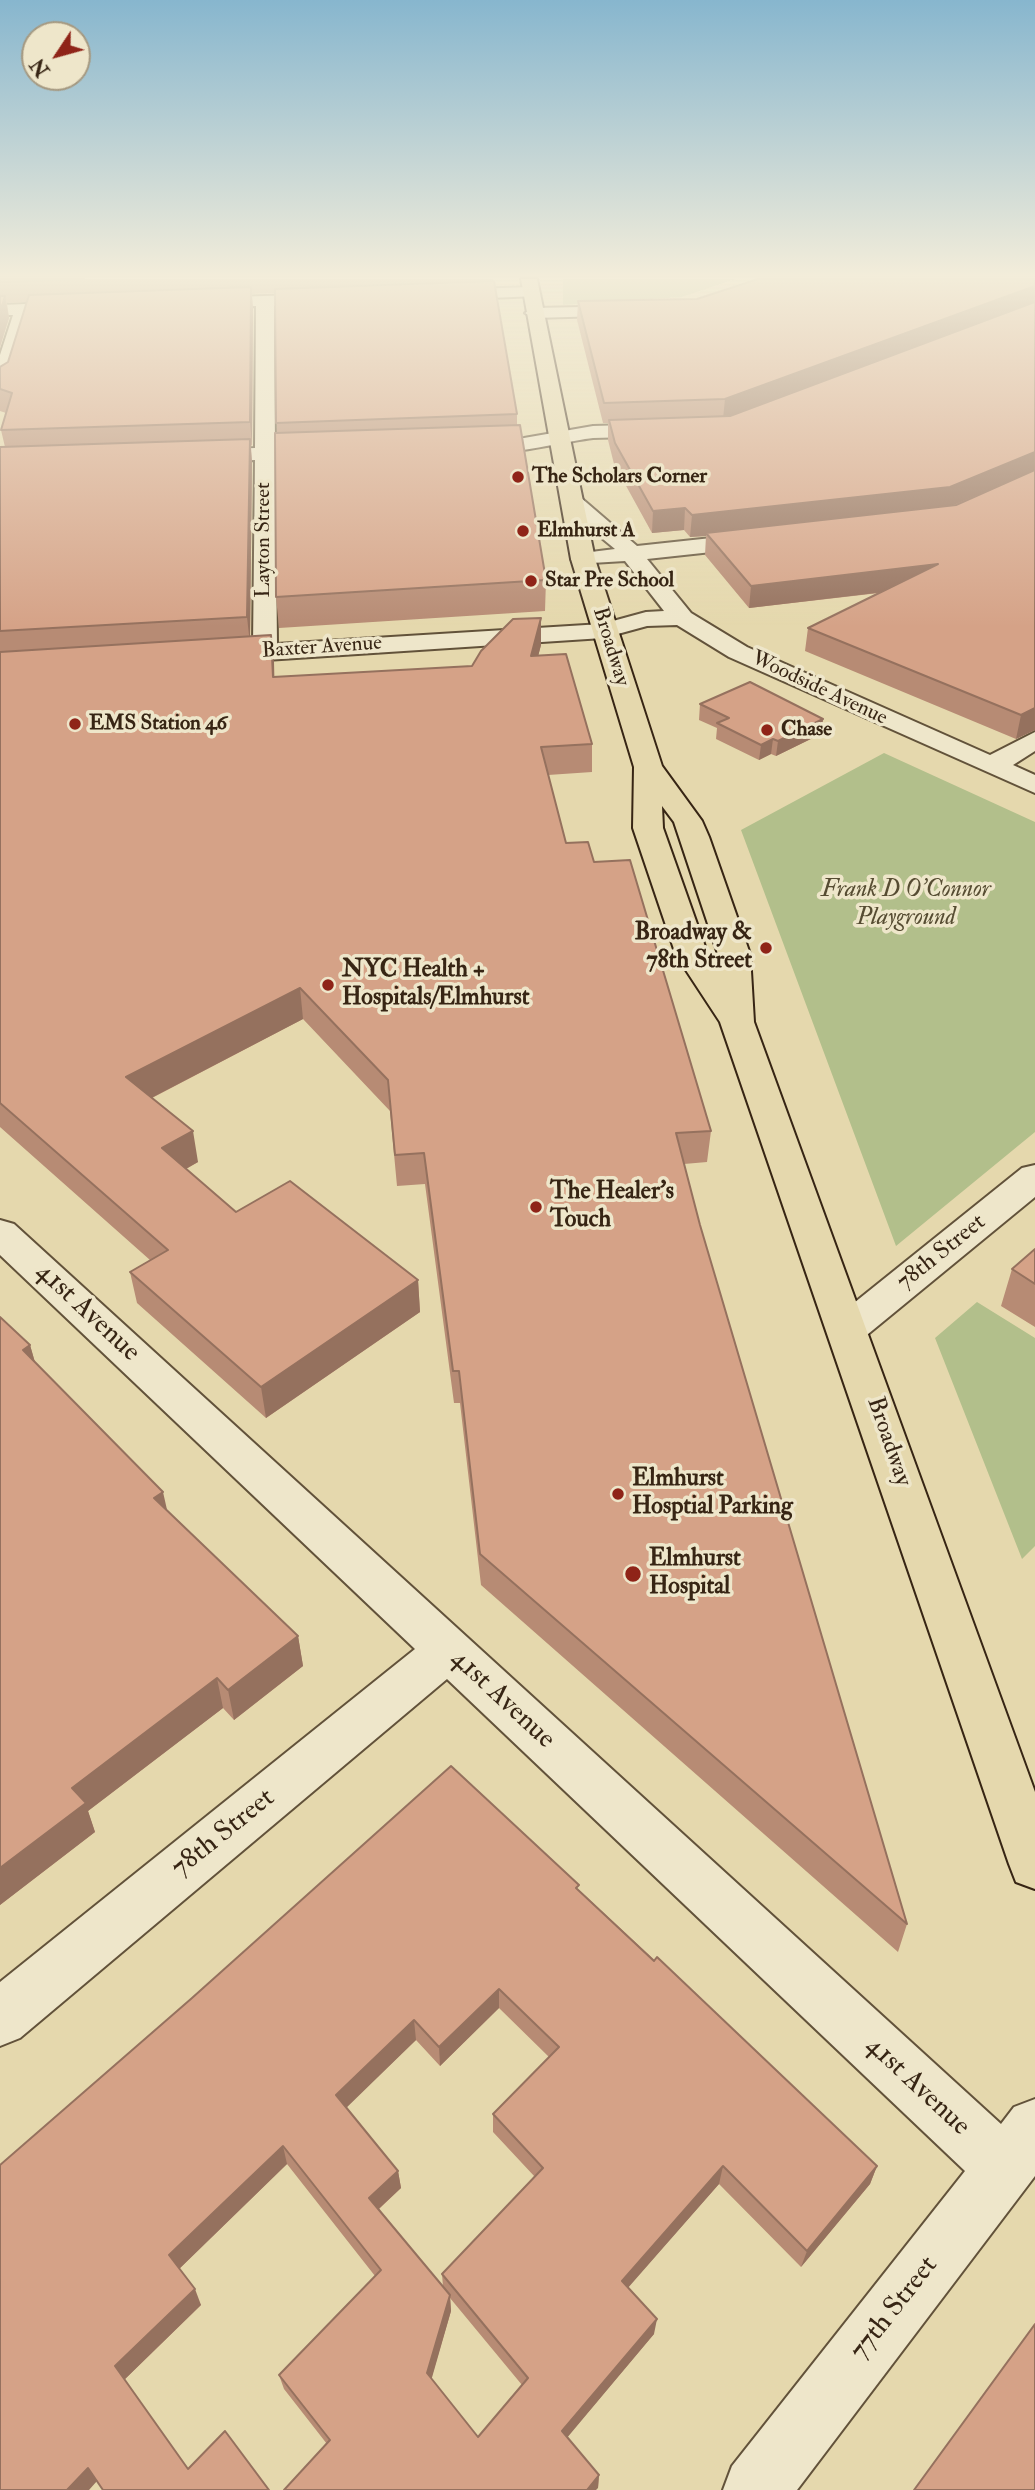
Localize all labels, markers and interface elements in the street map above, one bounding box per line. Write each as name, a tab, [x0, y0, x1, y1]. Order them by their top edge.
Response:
north arrow	[21, 21, 91, 91]
text: N	[26, 53, 55, 81]
place label: The Scholars Corner	[532, 464, 707, 490]
marker: The Scholars Corner	[510, 469, 526, 485]
street label: Layton Street	[251, 482, 277, 598]
place label: Elmhurst A	[537, 518, 635, 544]
marker: Elmhurst A	[515, 523, 531, 539]
place label: Star Pre School	[545, 568, 674, 594]
marker: Star Pre School	[523, 573, 539, 589]
street label: Broadway	[586, 605, 634, 689]
street label: Baxter Avenue	[261, 631, 383, 665]
street label: Woodside Avenue	[747, 647, 891, 731]
place label: EMS Station 46	[89, 711, 227, 737]
marker: EMS Station 46	[67, 716, 83, 732]
place label: Chase	[781, 717, 832, 743]
marker: Chase	[759, 722, 775, 738]
park label: Frank D O'Connor Playground	[821, 877, 991, 933]
place label: Broadway & 78th Street	[634, 920, 752, 976]
marker: Broadway & 78th Street	[758, 940, 774, 956]
place label: NYC Health + Hospitals/Elmhurst	[342, 957, 529, 1013]
marker: NYC Health + Hospitals/Elmhurst	[320, 977, 336, 993]
place label: The Healer’s Touch	[550, 1179, 674, 1235]
marker: The Healer’s Touch	[528, 1199, 544, 1215]
street label: 78th Street	[892, 1209, 992, 1297]
street label: 41st Avenue	[28, 1256, 146, 1370]
street label: Broadway	[859, 1394, 917, 1490]
place label: Elmhurst Hosptial Parking	[632, 1466, 793, 1522]
marker: Elmhurst Hosptial Parking	[610, 1486, 626, 1502]
place label: Elmhurst Hospital	[649, 1546, 741, 1602]
marker: Elmhurst Hospital	[623, 1564, 643, 1584]
street label: 41st Avenue	[443, 1643, 561, 1757]
street label: 78th Street	[166, 1782, 282, 1886]
street label: 41st Avenue	[858, 2030, 976, 2144]
street label: 77th Street	[844, 2250, 946, 2368]

